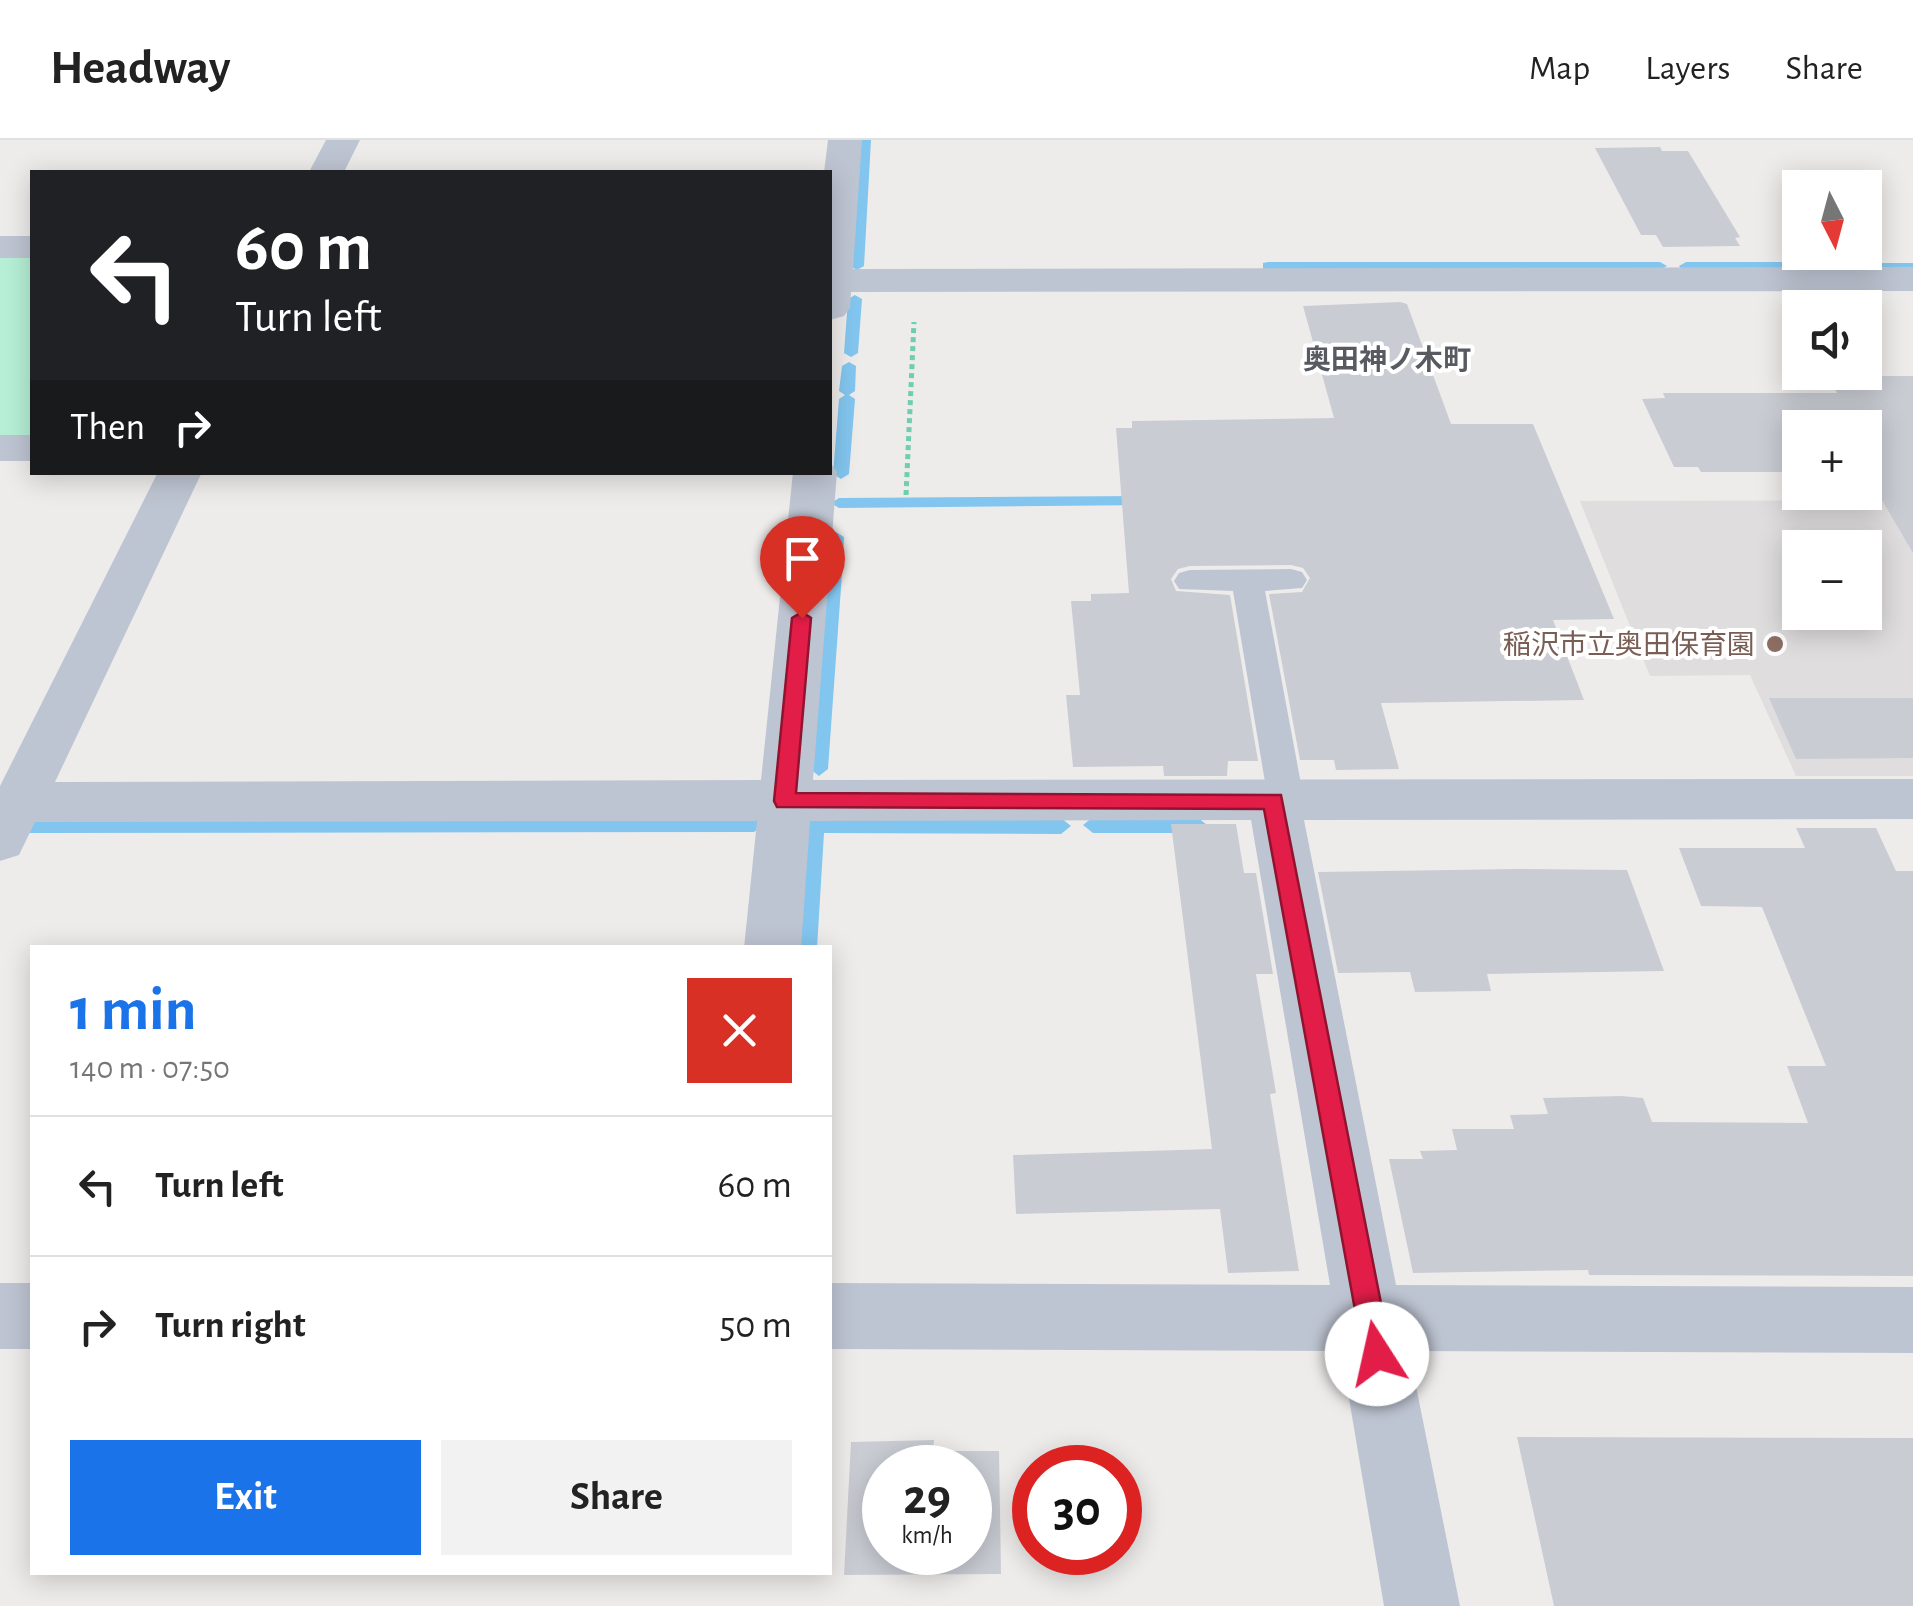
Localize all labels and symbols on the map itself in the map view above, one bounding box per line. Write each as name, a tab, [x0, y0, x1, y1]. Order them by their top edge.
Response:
north arrow	[1782, 170, 1882, 270]
district label: 奥田神ノ木町	[1303, 345, 1471, 375]
pin	[760, 516, 845, 619]
place label: 稲沢市立奥田保育園	[1503, 630, 1755, 660]
marker: 稲沢市立奥田保育園	[1764, 633, 1786, 655]
position arrow	[1325, 1302, 1429, 1406]
speed limit sign: 30	[1012, 1445, 1142, 1575]

